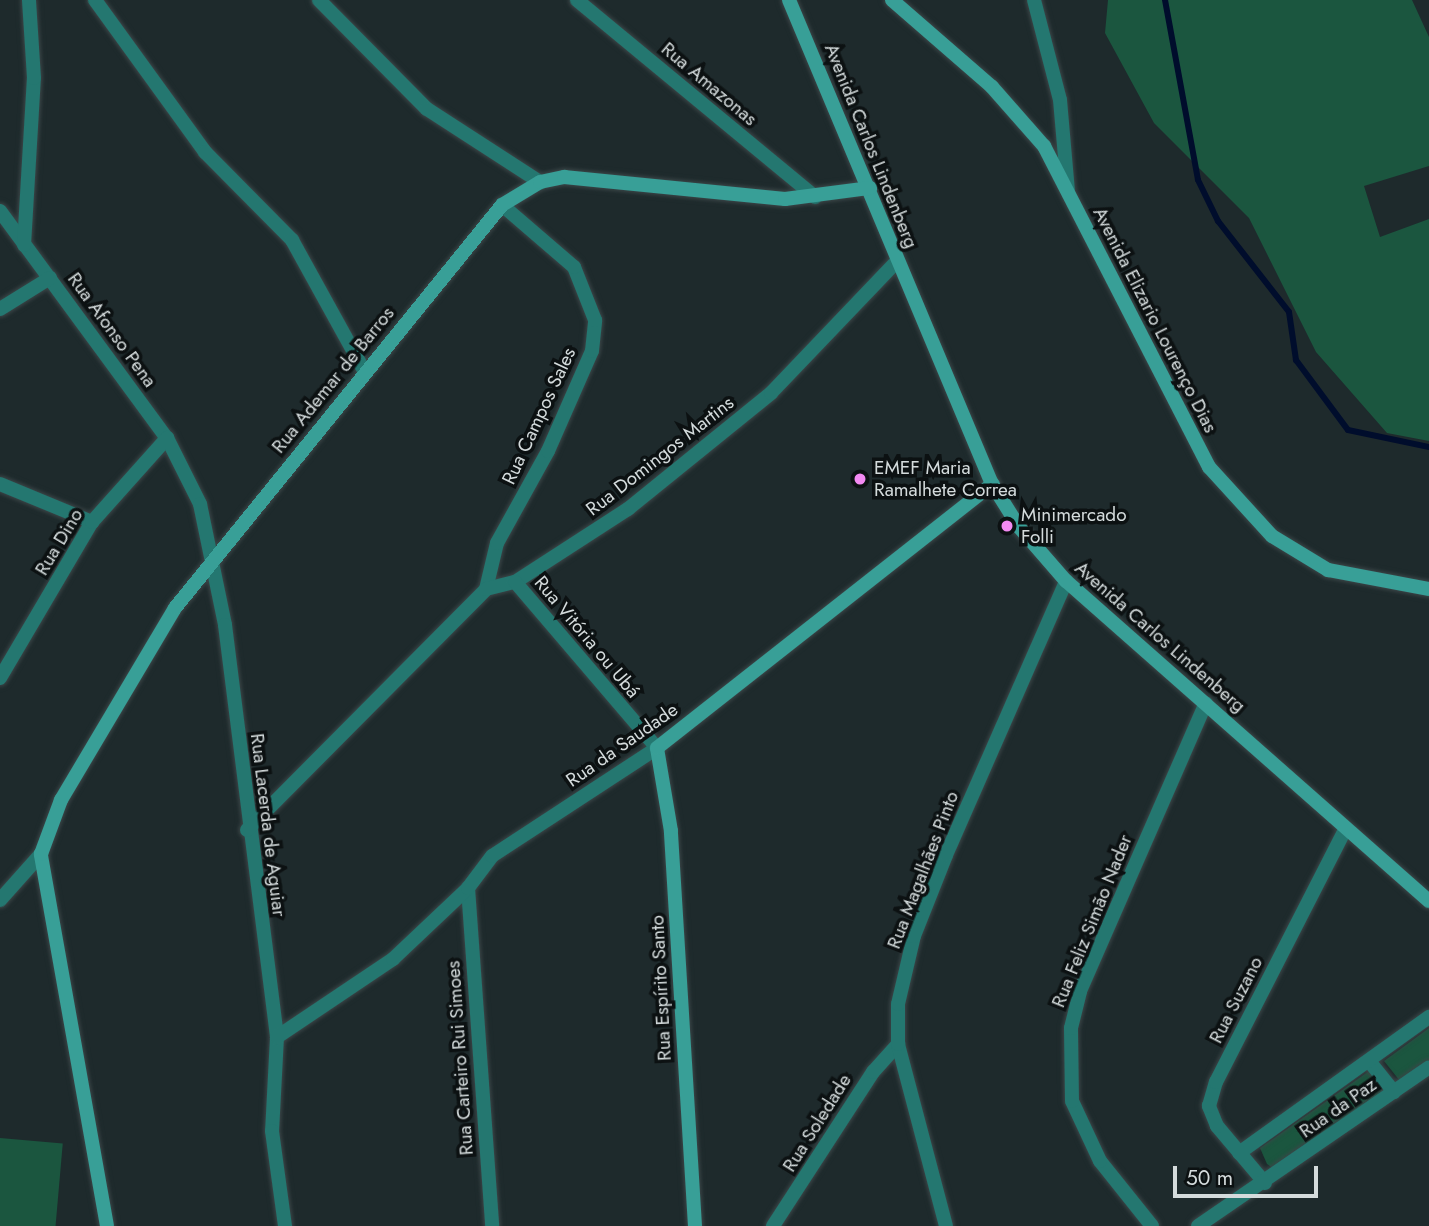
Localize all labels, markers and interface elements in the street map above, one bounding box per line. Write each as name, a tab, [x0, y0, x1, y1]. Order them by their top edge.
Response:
street label: Rua Amazonas	[657, 37, 761, 131]
street label: Avenida Carlos Lindenberg	[819, 40, 923, 252]
street label: Avenida Elizario Lourenço Dias	[1088, 203, 1222, 437]
street label: Rua Afonso Pena	[63, 268, 161, 392]
street label: Rua Ademar de Barros	[267, 302, 399, 458]
street label: Rua Campos Sales	[497, 344, 581, 488]
street label: Rua Domingos Martins	[582, 391, 738, 521]
place label: EMEF Maria Ramalhete Correa	[874, 457, 1017, 501]
marker: EMEF Maria Ramalhete Correa	[852, 471, 868, 487]
place label: Minimercado Folli	[1021, 504, 1127, 548]
street label: Rua Dino	[30, 505, 88, 579]
marker: Minimercado Folli	[999, 518, 1015, 534]
street label: Avenida Carlos Lindenberg	[1070, 557, 1250, 717]
street label: Rua Vitória ou Ubá	[529, 571, 645, 703]
street label: Rua da Saudade	[562, 698, 682, 792]
street label: Rua Lacerda de Aguiar	[245, 732, 291, 918]
street label: Rua Magalhães Pinto	[882, 788, 964, 952]
street label: Rua Feliz Simão Nader	[1047, 831, 1137, 1011]
street label: Rua Espírito Santo	[646, 915, 676, 1061]
street label: Rua Suzano	[1204, 953, 1268, 1047]
street label: Rua Carteiro Rui Simoes	[442, 960, 478, 1156]
street label: Rua Soledade	[778, 1070, 856, 1176]
street label: Rua da Paz	[1295, 1073, 1381, 1143]
scale bar	[1177, 1152, 1322, 1196]
text: 50 m	[1186, 1163, 1233, 1193]

